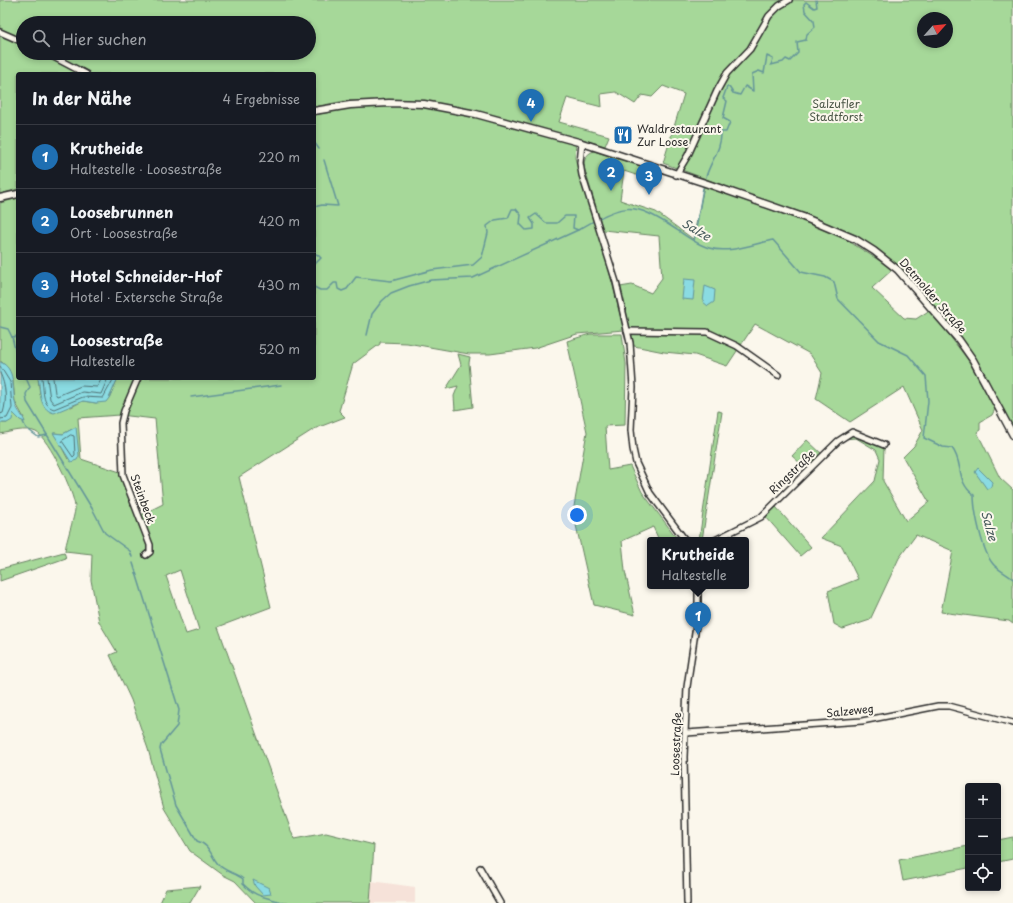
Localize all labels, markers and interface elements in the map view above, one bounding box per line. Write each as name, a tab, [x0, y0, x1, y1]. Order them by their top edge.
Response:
north arrow	[917, 12, 953, 48]
search box	[16, 16, 316, 60]
icon: search	[30, 27, 52, 49]
text: Hier suchen	[62, 27, 147, 50]
text: In der Nähe	[32, 85, 131, 111]
text: 4 Ergebnisse	[223, 89, 300, 108]
pin: 4	[518, 89, 544, 122]
park label: Salzufler Stadtforst	[809, 95, 864, 125]
place label: Waldrestaurant Zur Loose	[637, 120, 722, 150]
restaurant icon: Waldrestaurant Zur Loose	[612, 124, 634, 146]
text: Krutheide	[70, 136, 143, 159]
text: 1	[42, 147, 48, 166]
text: 220 m	[258, 147, 300, 166]
pin: 2	[598, 158, 624, 191]
text: Haltestelle · Loosestraße	[70, 159, 222, 178]
pin: 3	[636, 162, 662, 195]
text: Loosebrunnen	[70, 200, 173, 223]
text: 2	[40, 211, 50, 230]
text: 420 m	[258, 211, 300, 230]
water label: Salze	[679, 214, 715, 245]
text: Ort · Loosestraße	[70, 223, 178, 242]
street label: Detmolder Straße	[896, 254, 971, 337]
text: Hotel Schneider-Hof	[70, 264, 222, 287]
text: 3	[41, 275, 49, 294]
text: 430 m	[258, 275, 300, 294]
text: Hotel · Extersche Straße	[70, 287, 223, 306]
text: Loosestraße	[70, 328, 163, 351]
text: 4	[41, 339, 49, 358]
text: 520 m	[258, 339, 300, 358]
text: Haltestelle	[70, 351, 135, 370]
street label: Ringstraße	[765, 445, 819, 498]
street label: Steinbeck	[127, 471, 160, 526]
your location	[567, 505, 587, 525]
water label: Salze	[977, 508, 1003, 543]
popup	[647, 537, 749, 589]
text: Krutheide	[661, 542, 735, 565]
text: Haltestelle	[661, 565, 727, 584]
pin: 1	[685, 602, 711, 635]
street label: Salzeweg	[825, 700, 875, 721]
street label: Loosestraße	[666, 712, 685, 776]
map controls	[965, 783, 1001, 891]
button: +	[965, 783, 1001, 819]
button: −	[965, 819, 1001, 855]
button: locate	[965, 855, 1001, 891]

